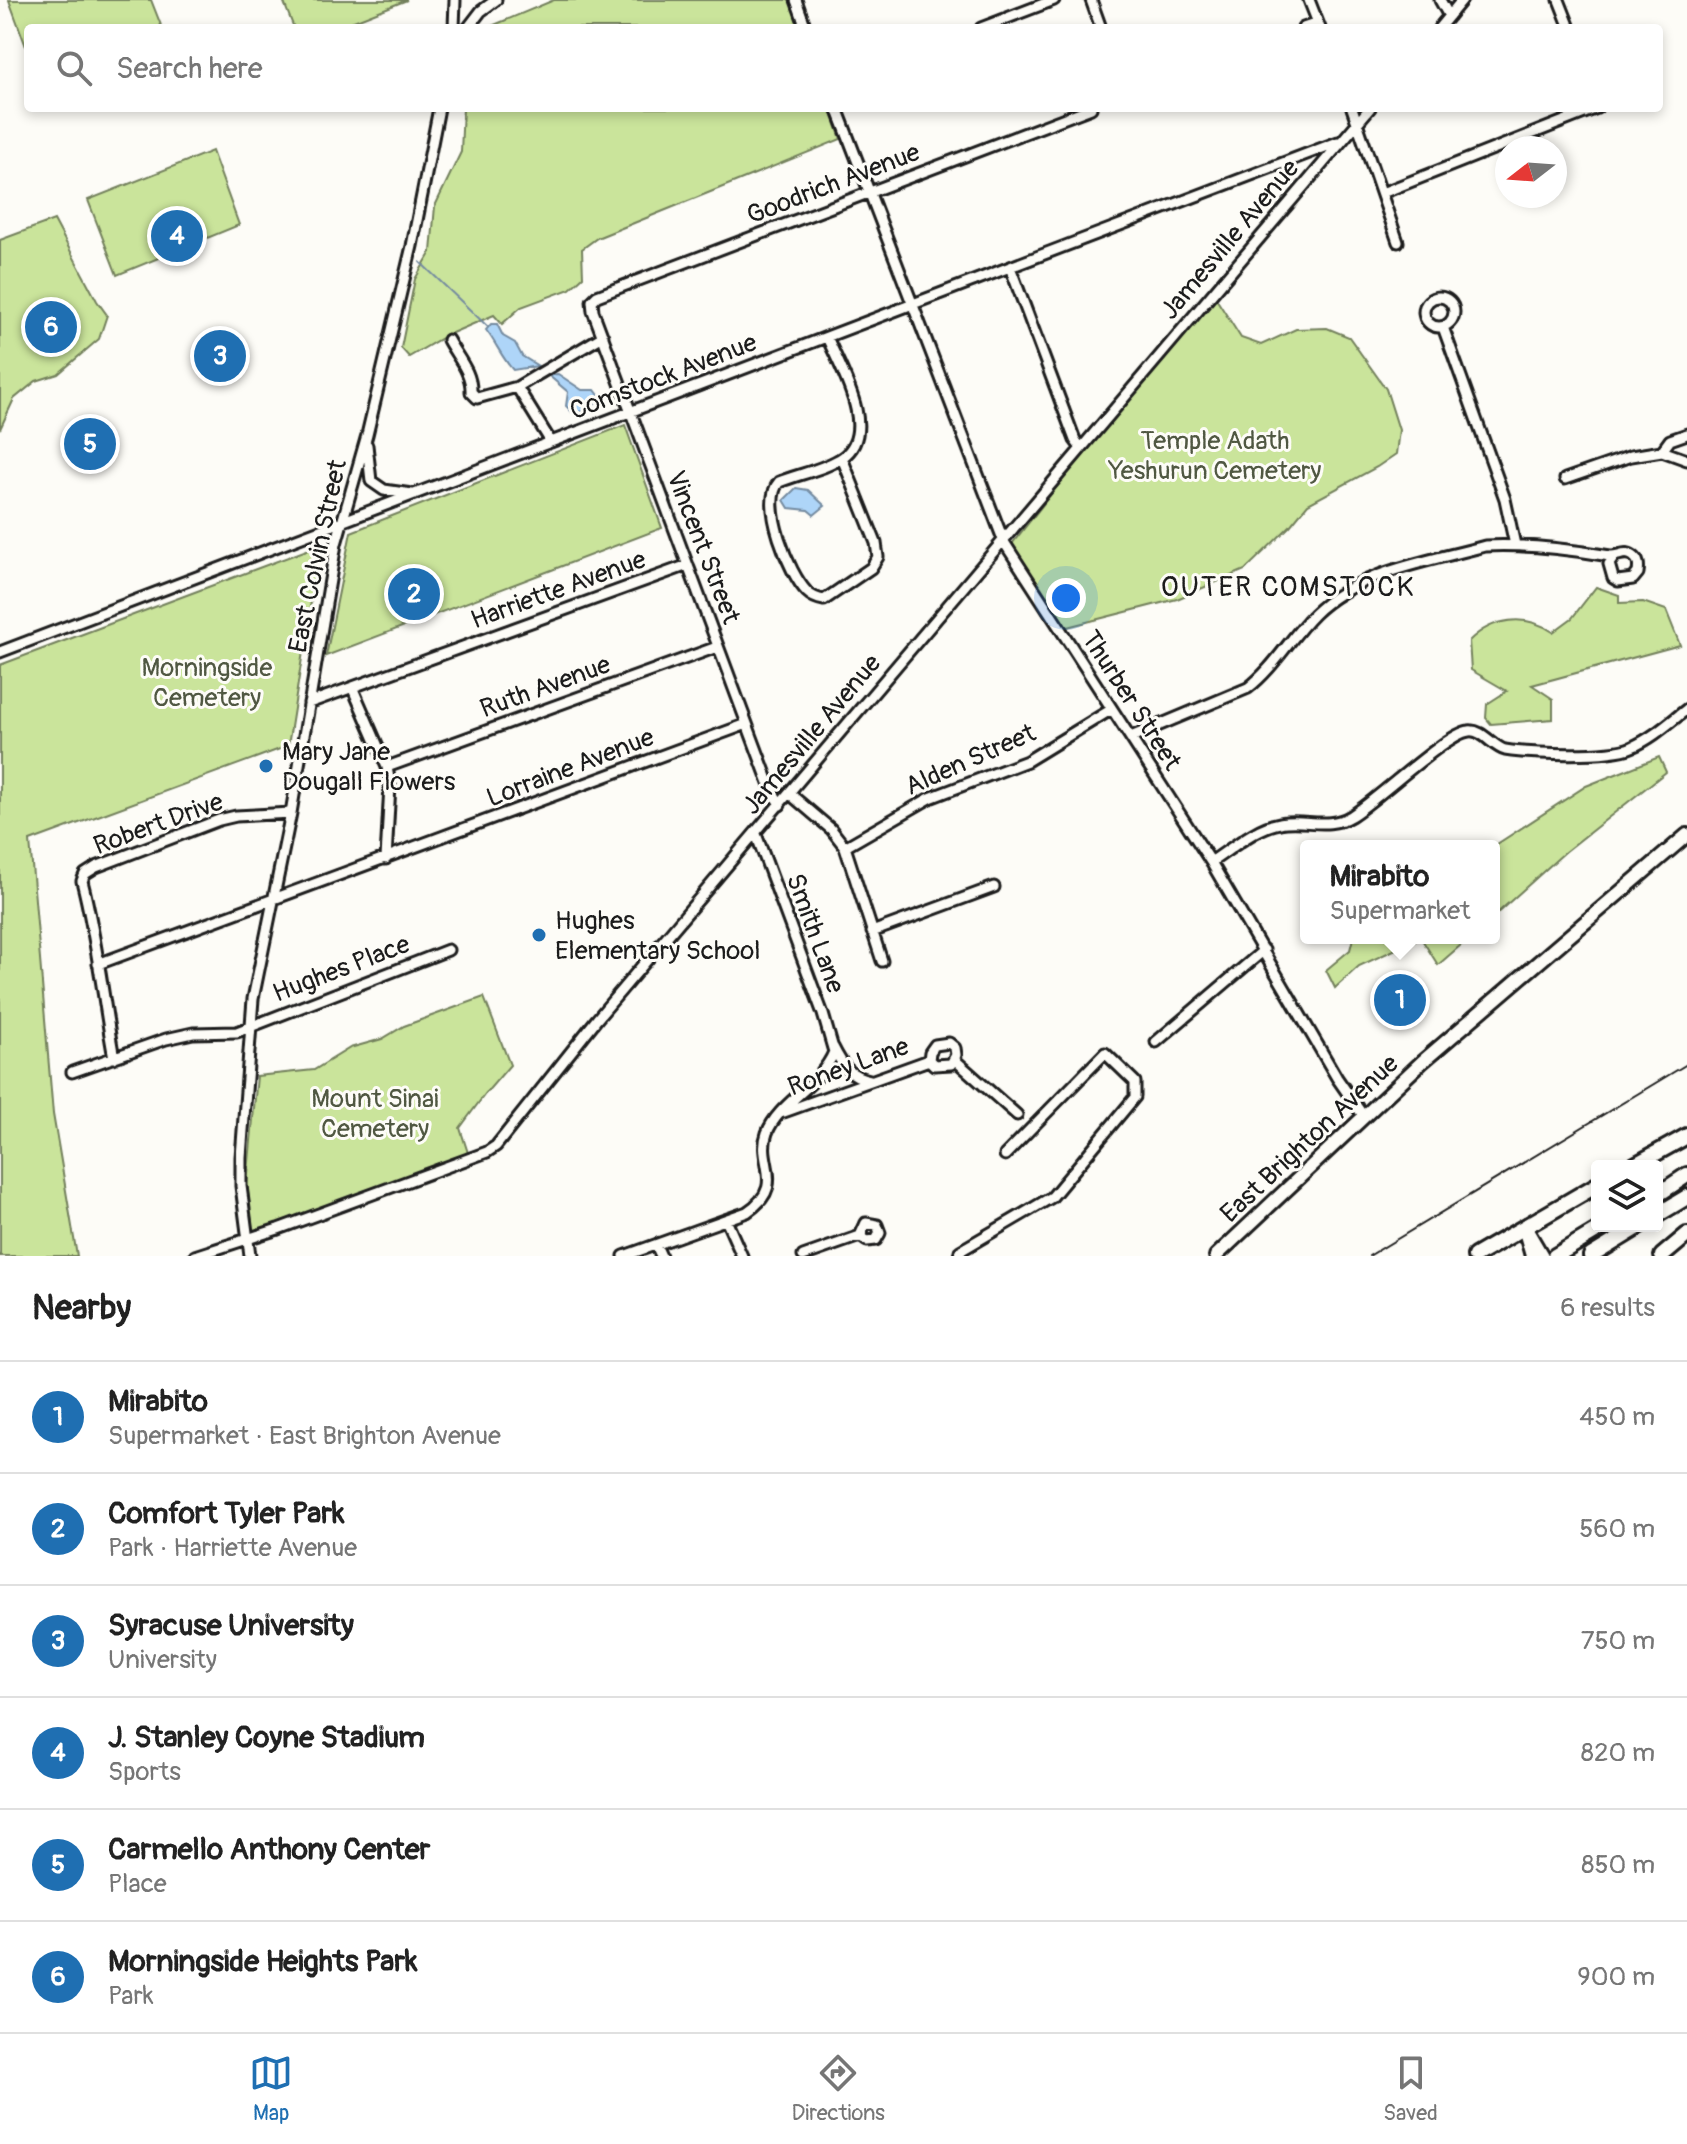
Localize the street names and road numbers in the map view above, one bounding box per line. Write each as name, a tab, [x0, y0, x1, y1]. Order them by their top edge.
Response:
street label: Goodrich Avenue	[742, 136, 925, 232]
street label: Jamesville Avenue	[1153, 153, 1306, 326]
street label: Comstock Avenue	[565, 327, 762, 427]
street label: East Colvin Street	[282, 456, 354, 656]
street label: Vincent Street	[659, 466, 747, 629]
street label: Harriette Avenue	[466, 543, 650, 636]
street label: Thurber Street	[1074, 625, 1188, 777]
street label: Jamesville Avenue	[735, 648, 888, 821]
street label: Ruth Avenue	[476, 649, 615, 725]
street label: Alden Street	[900, 717, 1041, 803]
street label: Lorraine Avenue	[482, 721, 659, 815]
street label: Robert Drive	[89, 786, 228, 862]
street label: Smith Lane	[779, 869, 851, 998]
street label: Hughes Place	[268, 928, 414, 1010]
street label: Roney Lane	[783, 1030, 913, 1104]
street label: East Brighton Avenue	[1214, 1048, 1406, 1230]

